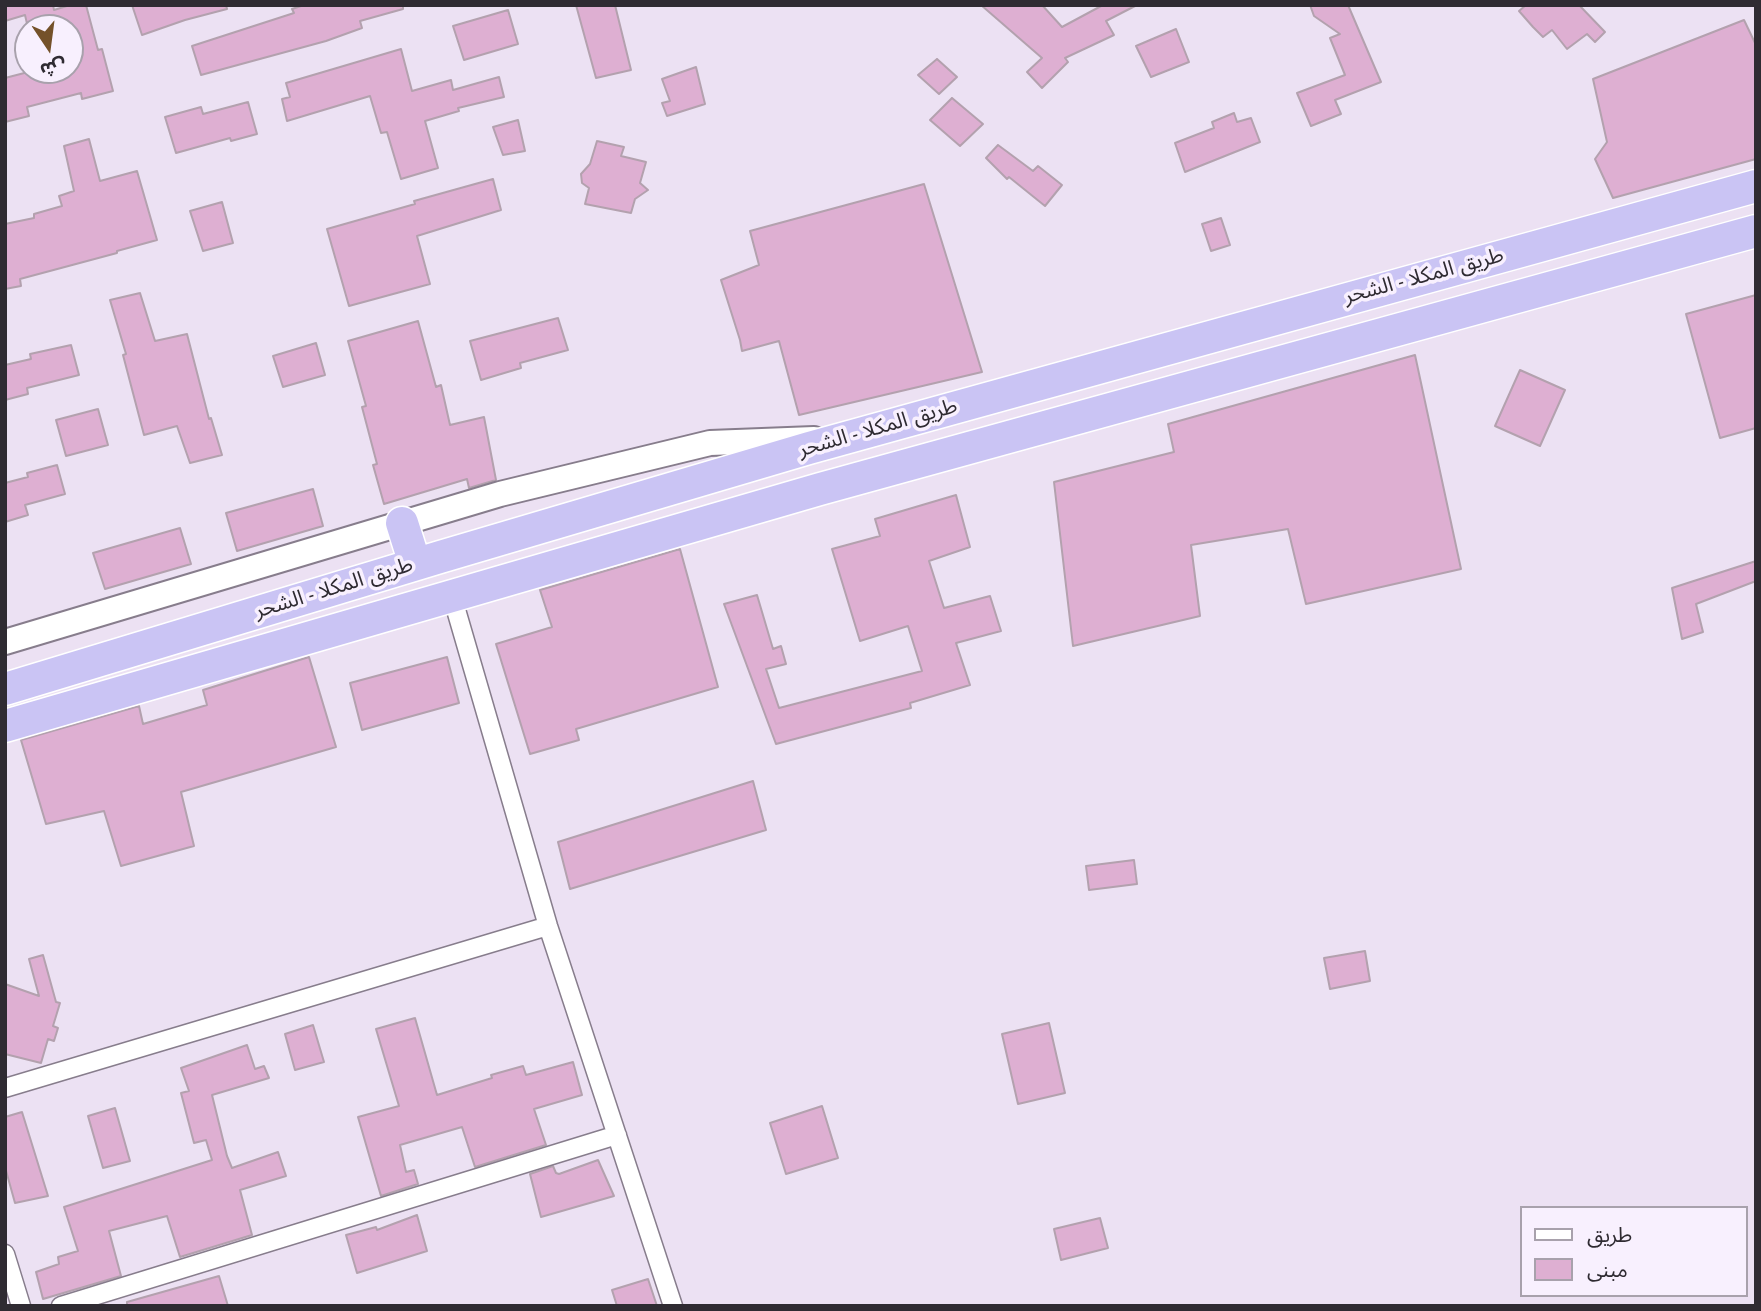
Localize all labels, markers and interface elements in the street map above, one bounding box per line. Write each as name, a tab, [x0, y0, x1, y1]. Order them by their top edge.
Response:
north arrow	[14, 14, 84, 84]
text: ش	[38, 52, 69, 84]
street label: طريق المكلا - الشحر	[1341, 244, 1507, 310]
street label: طريق المكلا - الشحر	[796, 394, 960, 464]
street label: طريق المكلا - الشحر	[252, 553, 416, 625]
legend	[1520, 1206, 1747, 1297]
text: طريق	[1587, 1220, 1632, 1250]
text: مبنى	[1587, 1255, 1628, 1285]

